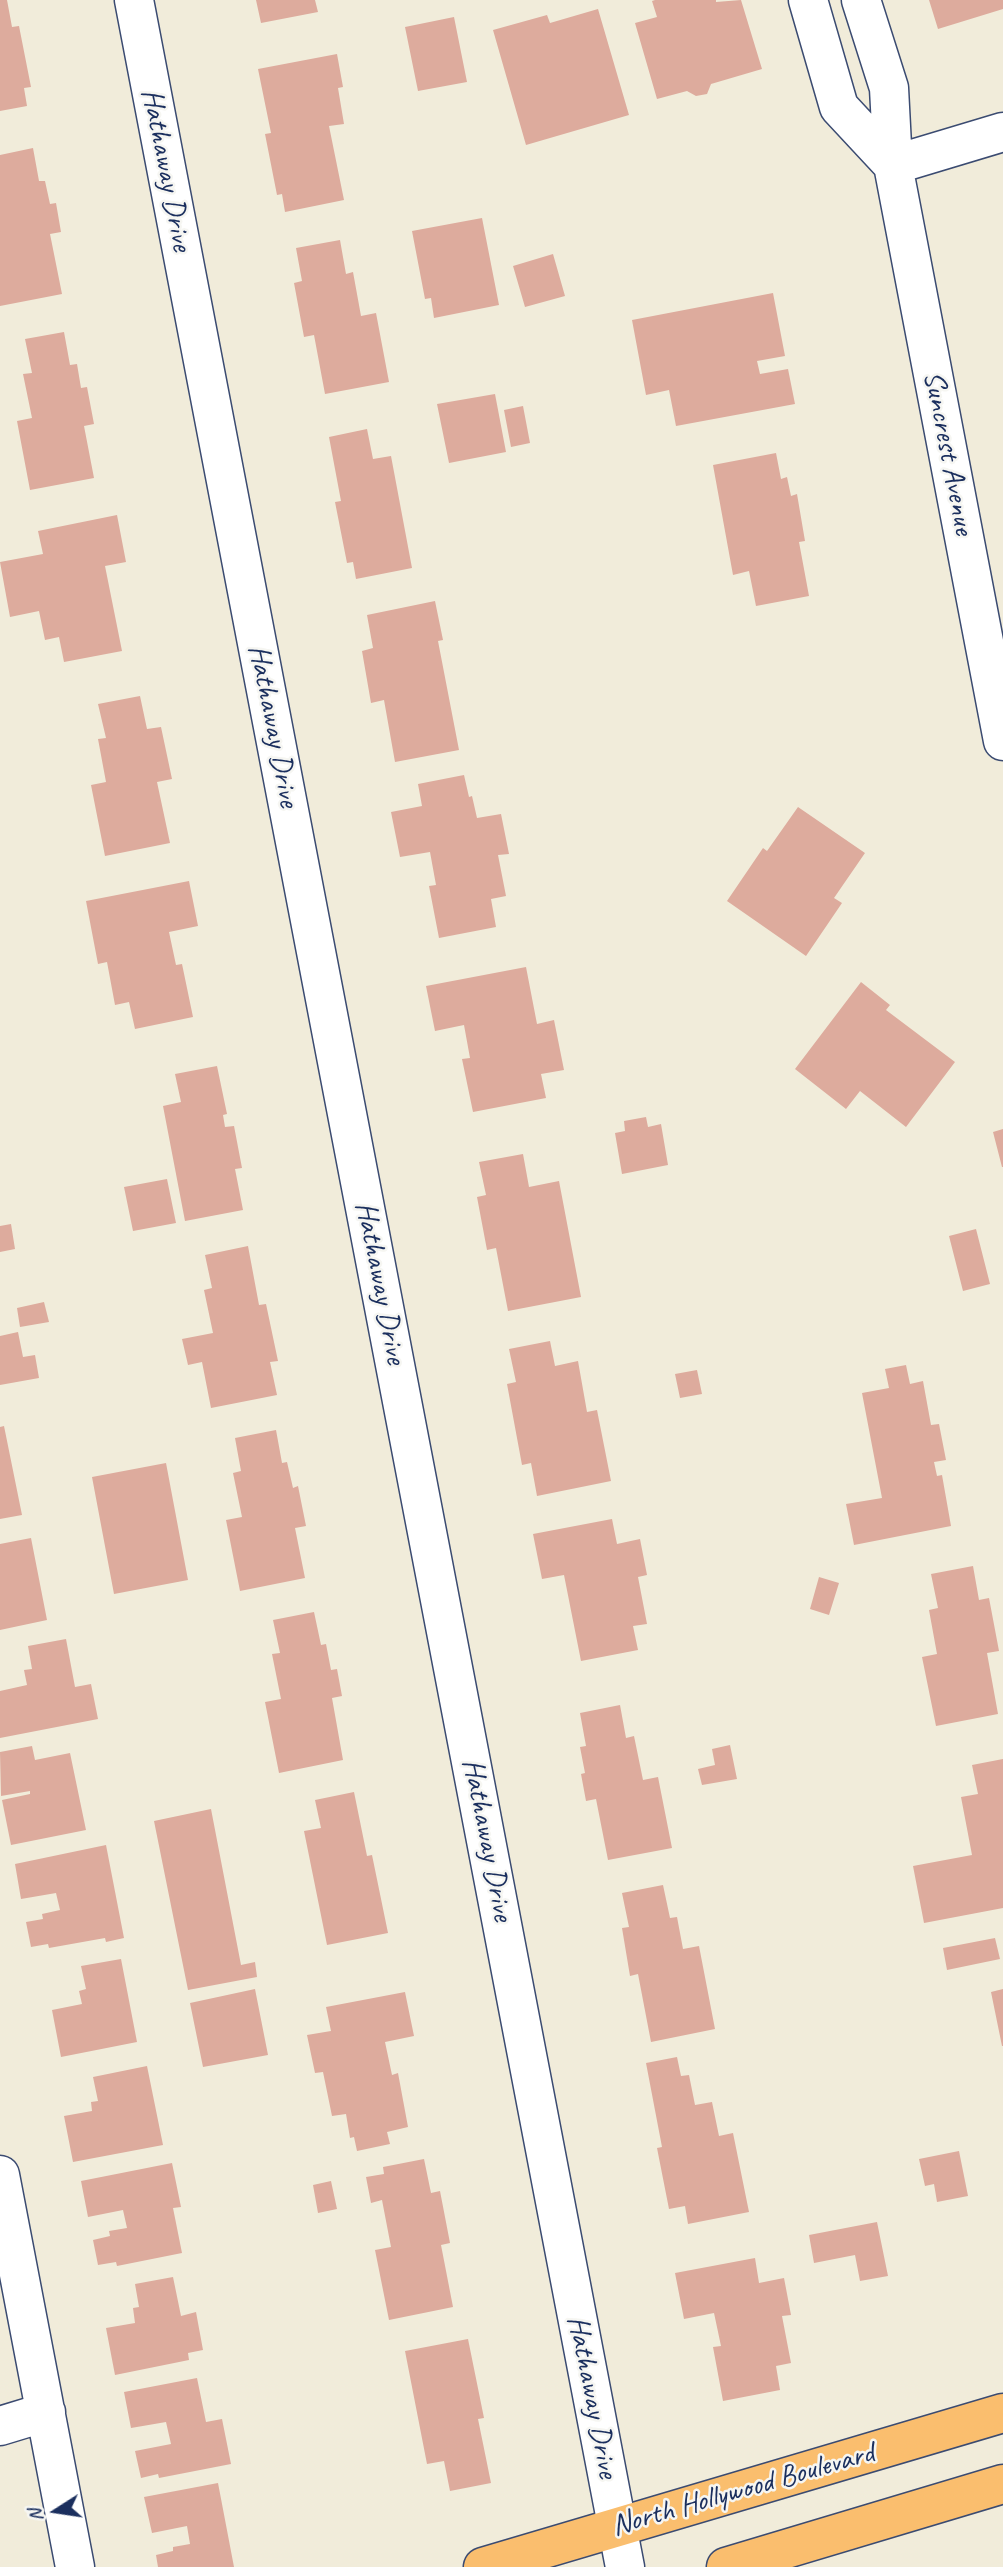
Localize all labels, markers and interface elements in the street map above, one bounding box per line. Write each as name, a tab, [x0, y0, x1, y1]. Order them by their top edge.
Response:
street label: Hathaway Drive	[133, 86, 199, 254]
street label: Suncrest Avenue	[914, 368, 982, 538]
street label: Hathaway Drive	[240, 642, 306, 810]
street label: Hathaway Drive	[347, 1199, 413, 1367]
street label: Hathaway Drive	[454, 1756, 520, 1924]
street label: Hathaway Drive	[559, 2313, 625, 2481]
street label: North Hollywood Boulevard	[608, 2435, 878, 2545]
north arrow	[21, 2476, 91, 2546]
text: N	[22, 2507, 48, 2524]

